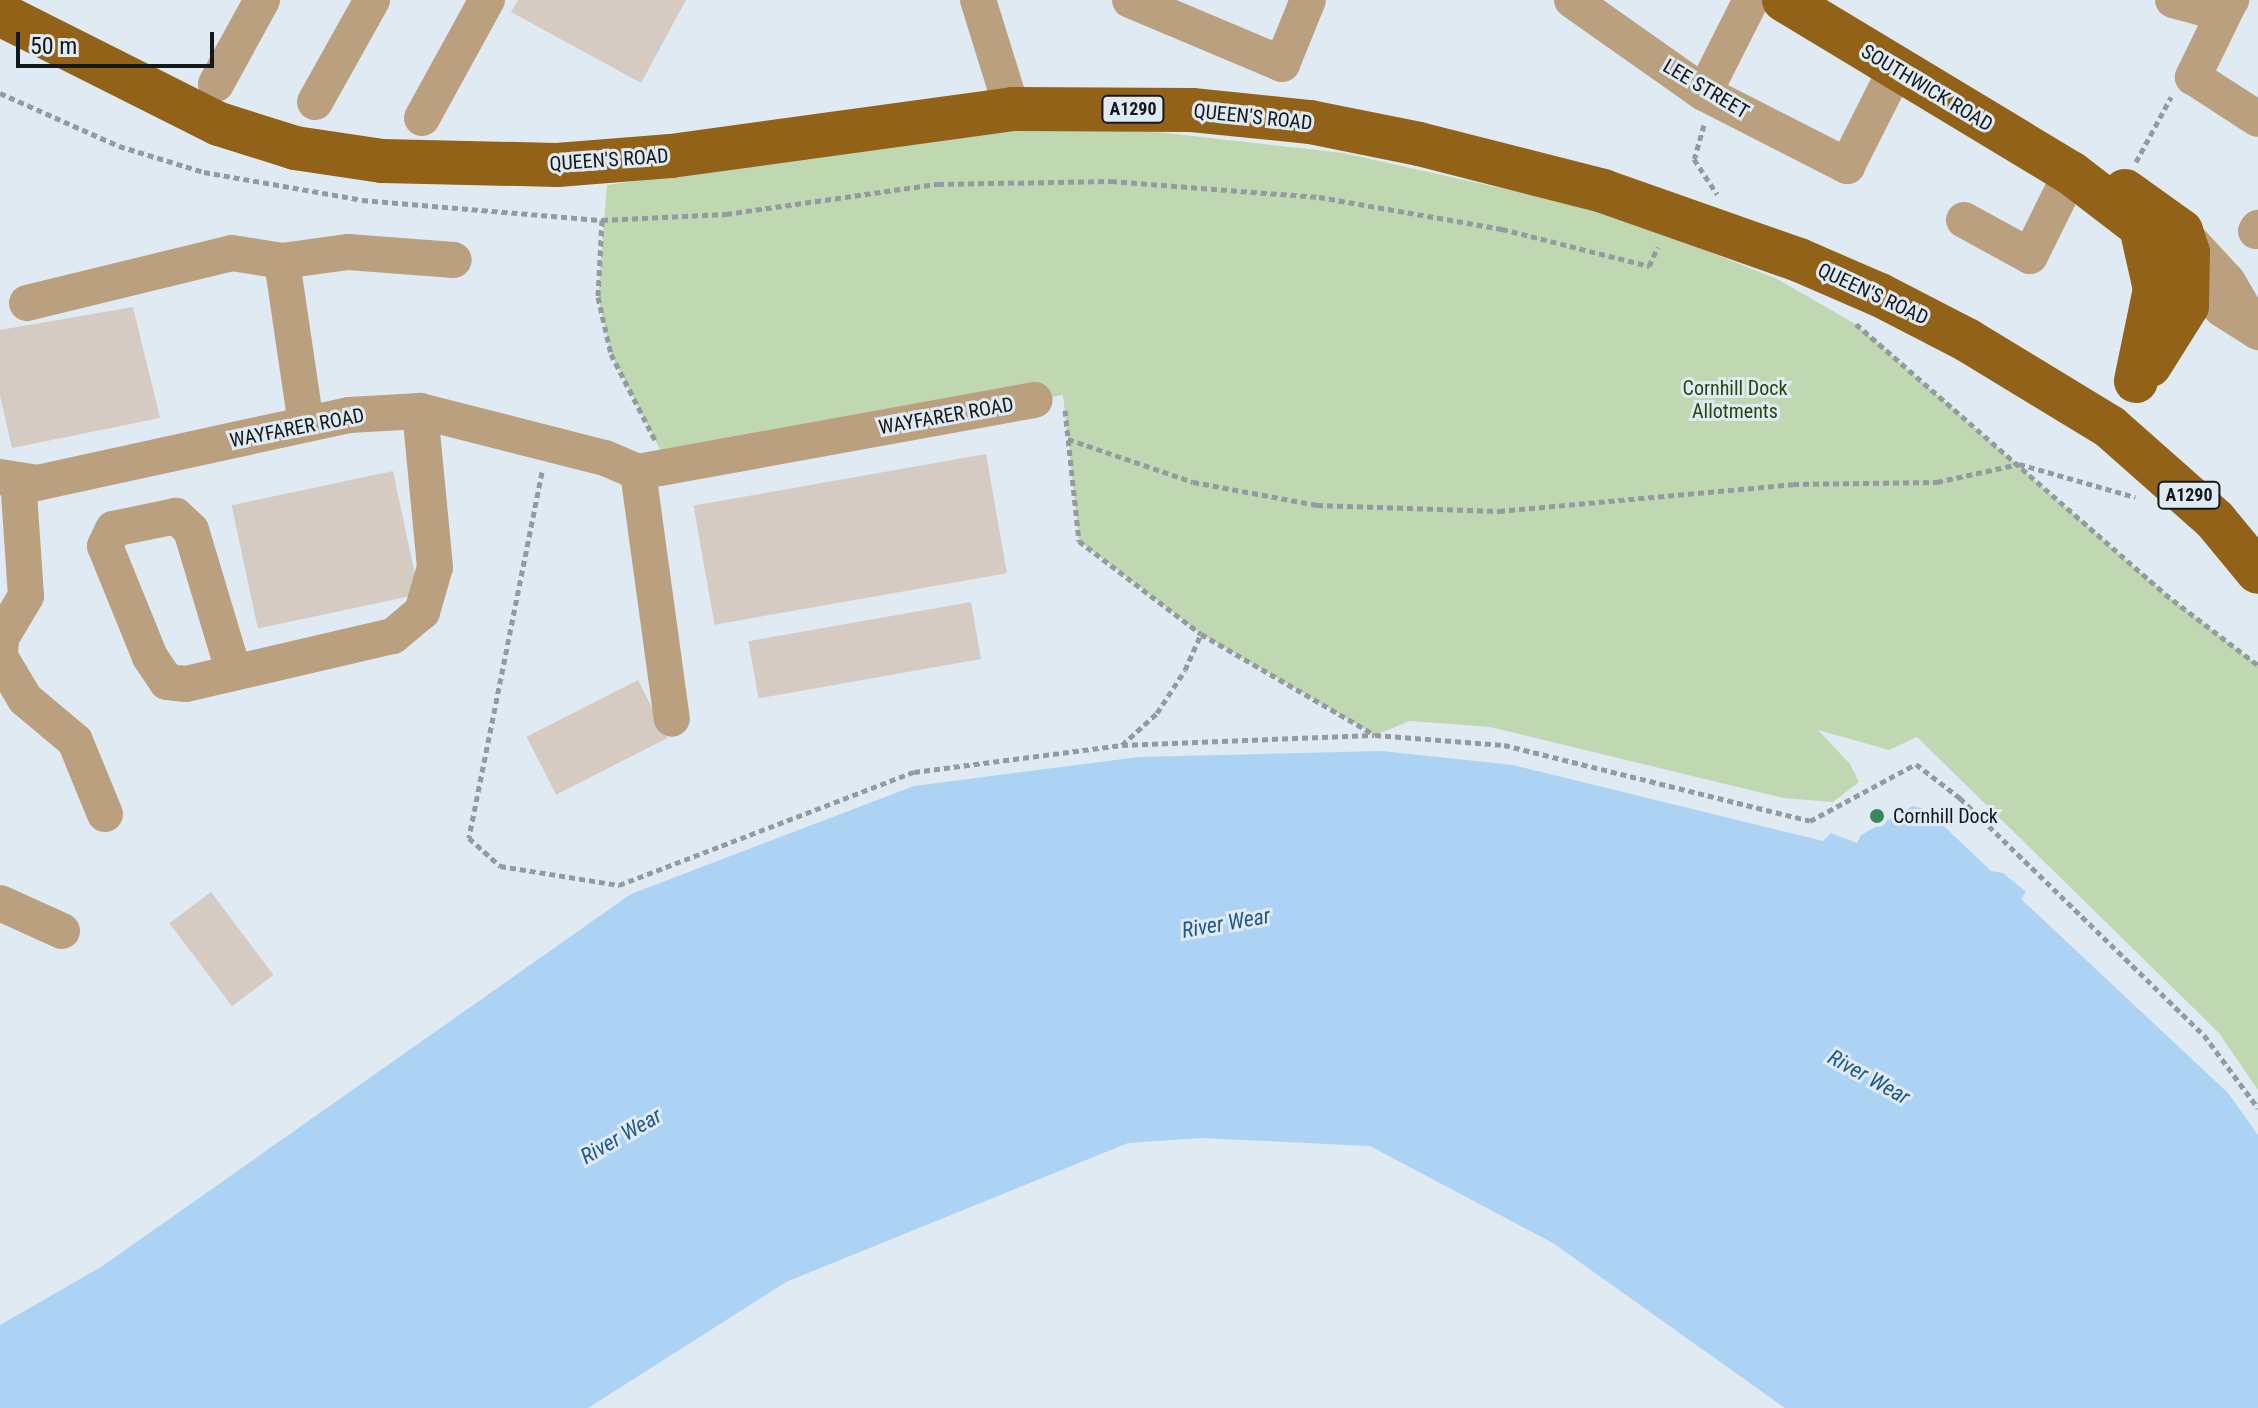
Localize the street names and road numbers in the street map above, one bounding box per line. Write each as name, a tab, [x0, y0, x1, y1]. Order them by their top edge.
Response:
street label: SOUTHWICK ROAD	[1857, 39, 1997, 137]
street label: LEE STREET	[1659, 54, 1753, 124]
road number: A1290	[1101, 95, 1165, 123]
street label: QUEEN'S ROAD	[1192, 99, 1314, 135]
street label: QUEEN'S ROAD	[549, 144, 669, 176]
street label: QUEEN'S ROAD	[1814, 258, 1932, 330]
street label: WAYFARER ROAD	[877, 392, 1015, 440]
street label: WAYFARER ROAD	[228, 403, 366, 453]
road number: A1290	[2157, 481, 2221, 509]

